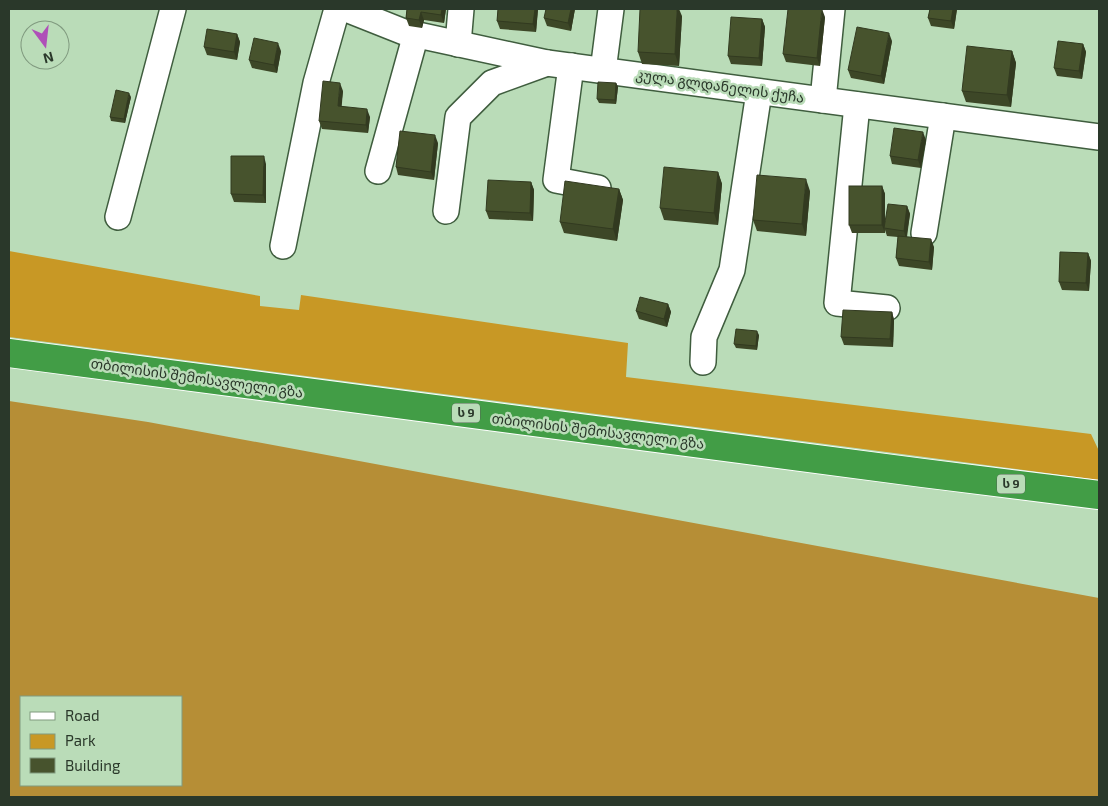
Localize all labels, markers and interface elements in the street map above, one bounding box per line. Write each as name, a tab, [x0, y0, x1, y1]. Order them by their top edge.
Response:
north arrow	[20, 20, 70, 70]
text: N	[41, 49, 56, 68]
street label: კულა გლდანელის ქუჩა	[635, 65, 805, 107]
street label: თბილისის შემოსავლელი გზა	[90, 354, 304, 402]
road number: ს 9	[452, 403, 480, 422]
street label: თბილისის შემოსავლელი გზა	[491, 409, 705, 453]
road number: ს 9	[997, 474, 1025, 494]
legend	[20, 696, 182, 786]
text: Road	[65, 706, 100, 724]
text: Park	[65, 731, 96, 749]
text: Building	[65, 756, 121, 774]

